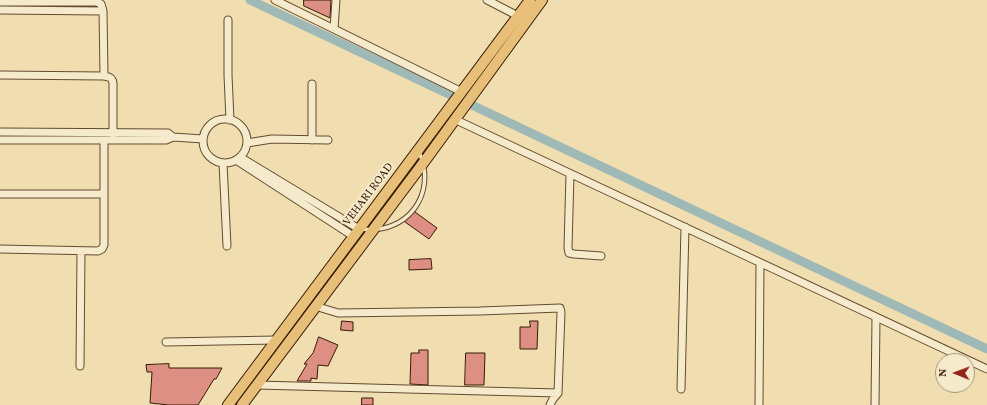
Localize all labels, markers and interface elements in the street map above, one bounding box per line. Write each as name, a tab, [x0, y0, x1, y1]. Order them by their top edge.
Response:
street label: VEHARI ROAD	[341, 161, 397, 229]
north arrow	[935, 353, 975, 393]
text: N	[936, 369, 951, 377]

